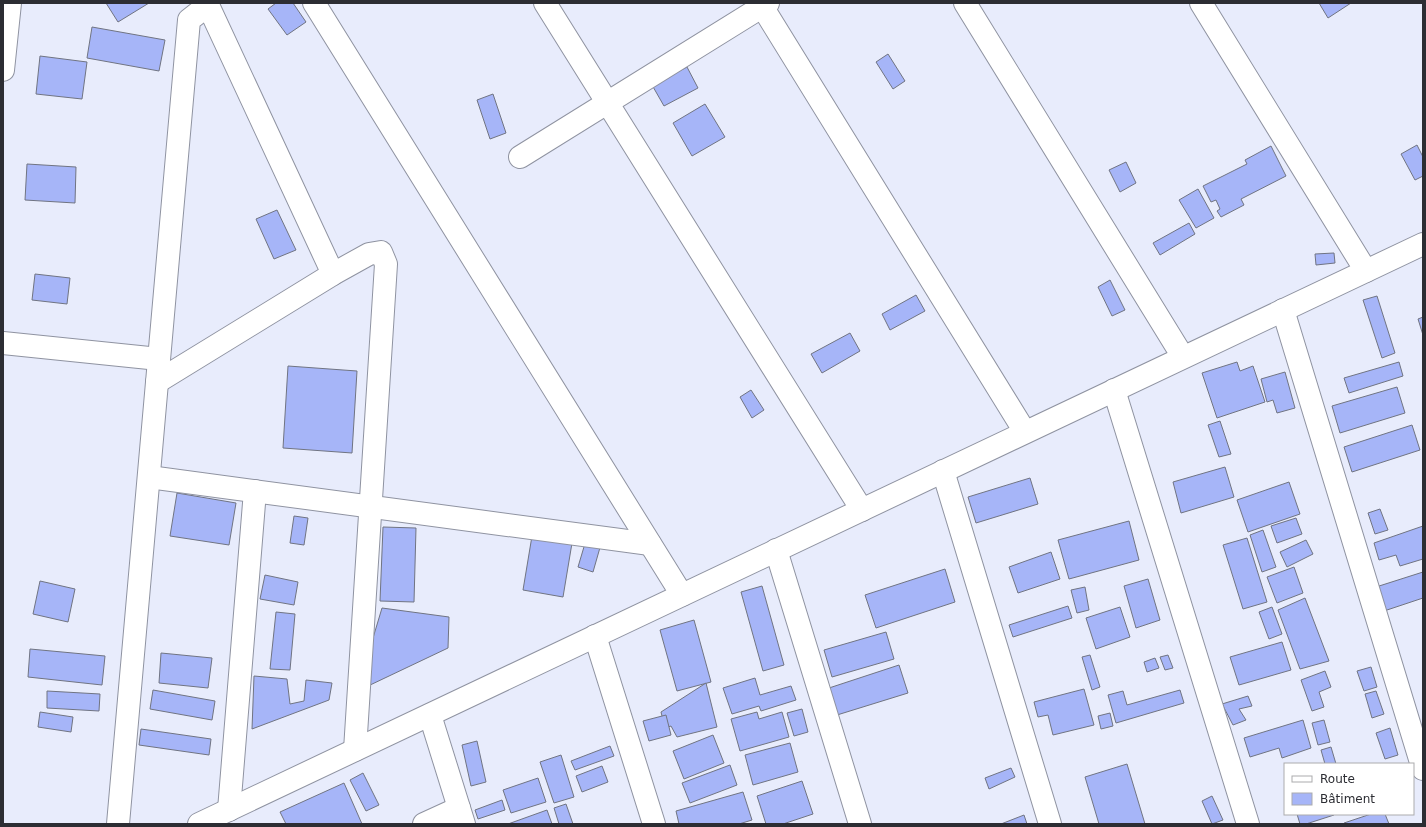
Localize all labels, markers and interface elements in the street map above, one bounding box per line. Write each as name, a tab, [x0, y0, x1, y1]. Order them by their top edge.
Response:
legend	[1284, 763, 1414, 815]
text: Route	[1320, 772, 1355, 786]
text: Bâtiment	[1320, 792, 1375, 806]

